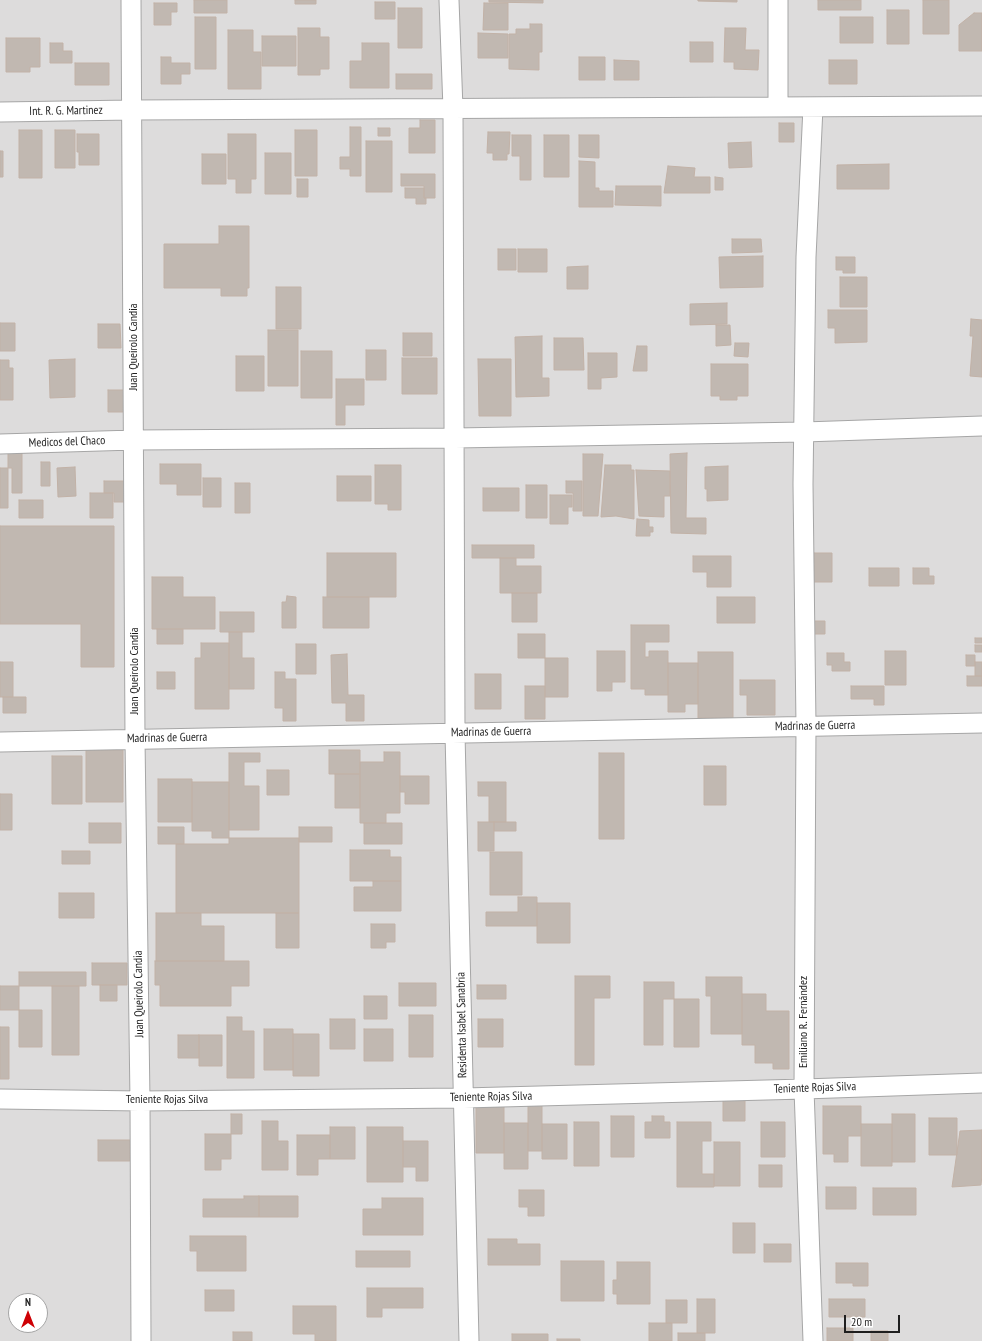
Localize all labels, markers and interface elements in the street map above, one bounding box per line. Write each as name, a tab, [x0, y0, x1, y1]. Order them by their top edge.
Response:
street label: Int. R. G. Martinez	[29, 103, 103, 119]
street label: Juan Queirolo Candia	[127, 303, 141, 391]
street label: Medicos del Chaco	[28, 433, 106, 451]
street label: Juan Queirolo Candia	[128, 627, 142, 715]
street label: Madrinas de Guerra	[775, 718, 855, 734]
street label: Madrinas de Guerra	[451, 724, 531, 740]
street label: Madrinas de Guerra	[127, 730, 207, 746]
street label: Juan Queirolo Candia	[131, 950, 147, 1038]
street label: Residenta Isabel Sanabria	[454, 972, 470, 1078]
street label: Emiliano R. Fernández	[797, 976, 811, 1068]
street label: Teniente Rojas Silva	[774, 1079, 856, 1097]
street label: Teniente Rojas Silva	[450, 1089, 532, 1105]
street label: Teniente Rojas Silva	[126, 1093, 208, 1107]
north arrow	[8, 1293, 48, 1333]
text: N	[25, 1295, 31, 1309]
scale bar	[846, 1307, 902, 1333]
text: 20 m	[851, 1314, 872, 1329]

